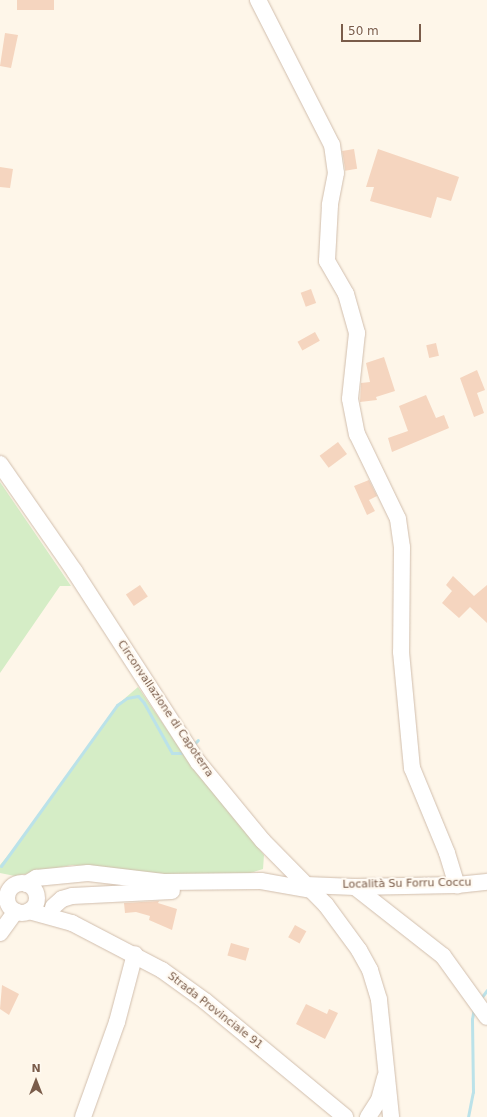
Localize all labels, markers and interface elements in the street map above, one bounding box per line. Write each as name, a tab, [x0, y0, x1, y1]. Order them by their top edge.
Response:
scale bar	[343, 16, 423, 42]
text: 50 m	[348, 24, 379, 38]
street label: Circonvallazione di Capoterra	[114, 638, 216, 780]
street label: Località Su Forru Coccu	[342, 876, 472, 892]
street label: Strada Provinciale 91	[165, 970, 265, 1052]
north arrow	[16, 1061, 56, 1101]
text: N	[31, 1062, 41, 1075]

